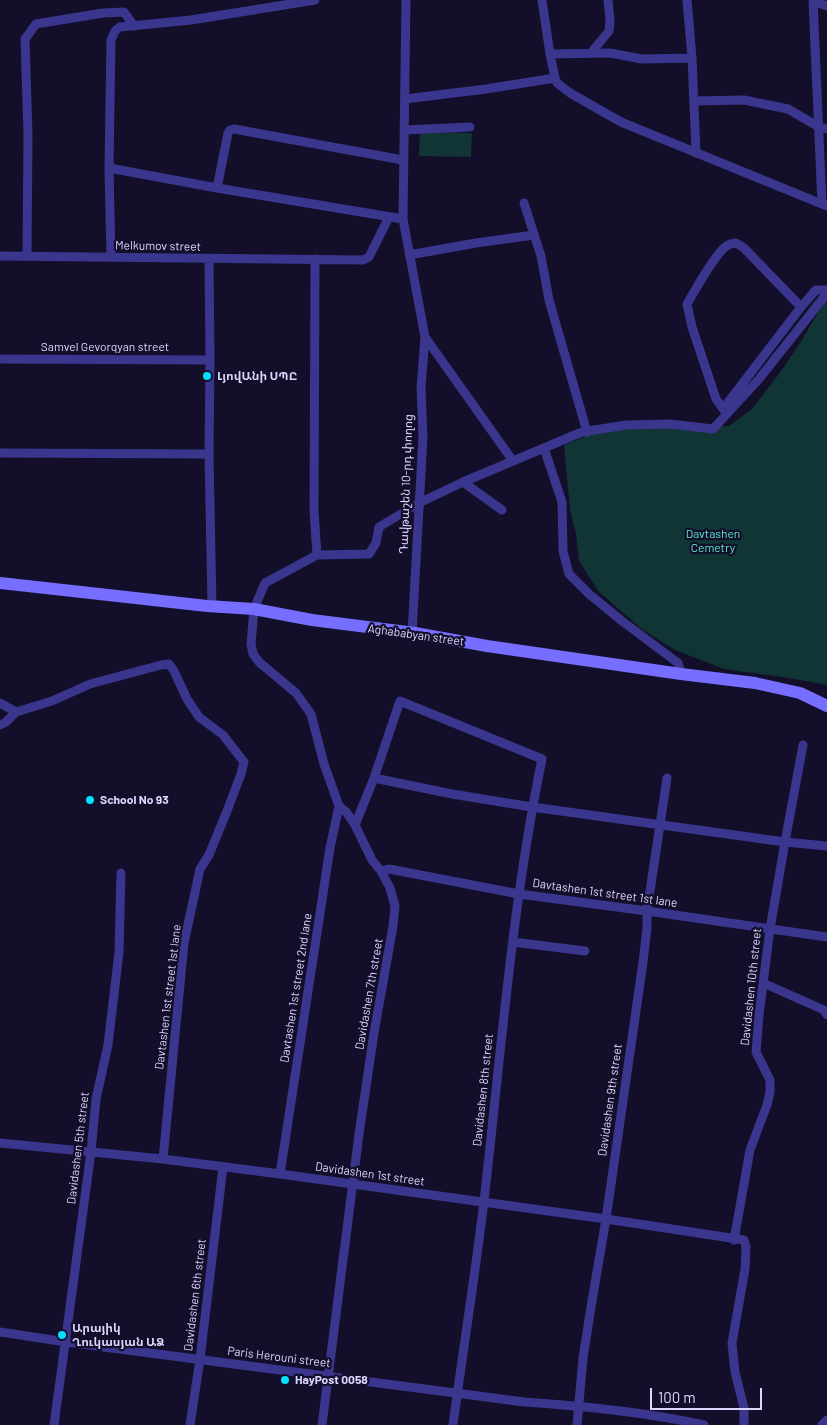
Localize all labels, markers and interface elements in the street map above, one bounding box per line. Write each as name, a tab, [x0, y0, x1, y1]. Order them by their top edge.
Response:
street label: Melkumov street	[115, 238, 201, 254]
street label: Samvel Gevorqyan street	[41, 340, 169, 354]
place label: ԼյովԱնի ՍՊԸ	[217, 369, 297, 383]
marker: ԼյովԱնի ՍՊԸ	[201, 370, 213, 382]
street label: Դավթաշեն 10-րդ փողոց	[396, 414, 416, 554]
park label: Davtashen Cemetry	[686, 527, 740, 555]
street label: Aghababyan street	[367, 621, 465, 649]
place label: School No 93	[100, 793, 169, 807]
marker: School No 93	[84, 794, 96, 806]
street label: Davtashen 1st street 1st lane	[532, 876, 678, 910]
street label: Davtashen 1st street 2nd lane	[277, 912, 315, 1064]
street label: Davtashen 1st street 1st lane	[152, 924, 184, 1070]
street label: Davidashen 10th street	[738, 928, 764, 1046]
street label: Davidashen 7th street	[352, 937, 386, 1051]
street label: Davidashen 8th street	[470, 1033, 496, 1147]
street label: Davidashen 9th street	[595, 1043, 625, 1157]
street label: Davidashen 5th street	[64, 1091, 92, 1205]
street label: Davidashen 1st street	[314, 1159, 426, 1189]
street label: Davidashen 6th street	[181, 1238, 209, 1352]
place label: Արայիկ Ղուկասյան ԱՁ	[72, 1321, 164, 1349]
marker: Արայիկ Ղուկասյան ԱՁ	[56, 1329, 68, 1341]
street label: Paris Herouni street	[227, 1344, 331, 1370]
place label: HayPost 0058	[295, 1373, 368, 1387]
marker: HayPost 0058	[279, 1374, 291, 1386]
scale bar	[652, 1378, 764, 1410]
text: 100 m	[658, 1388, 696, 1406]

